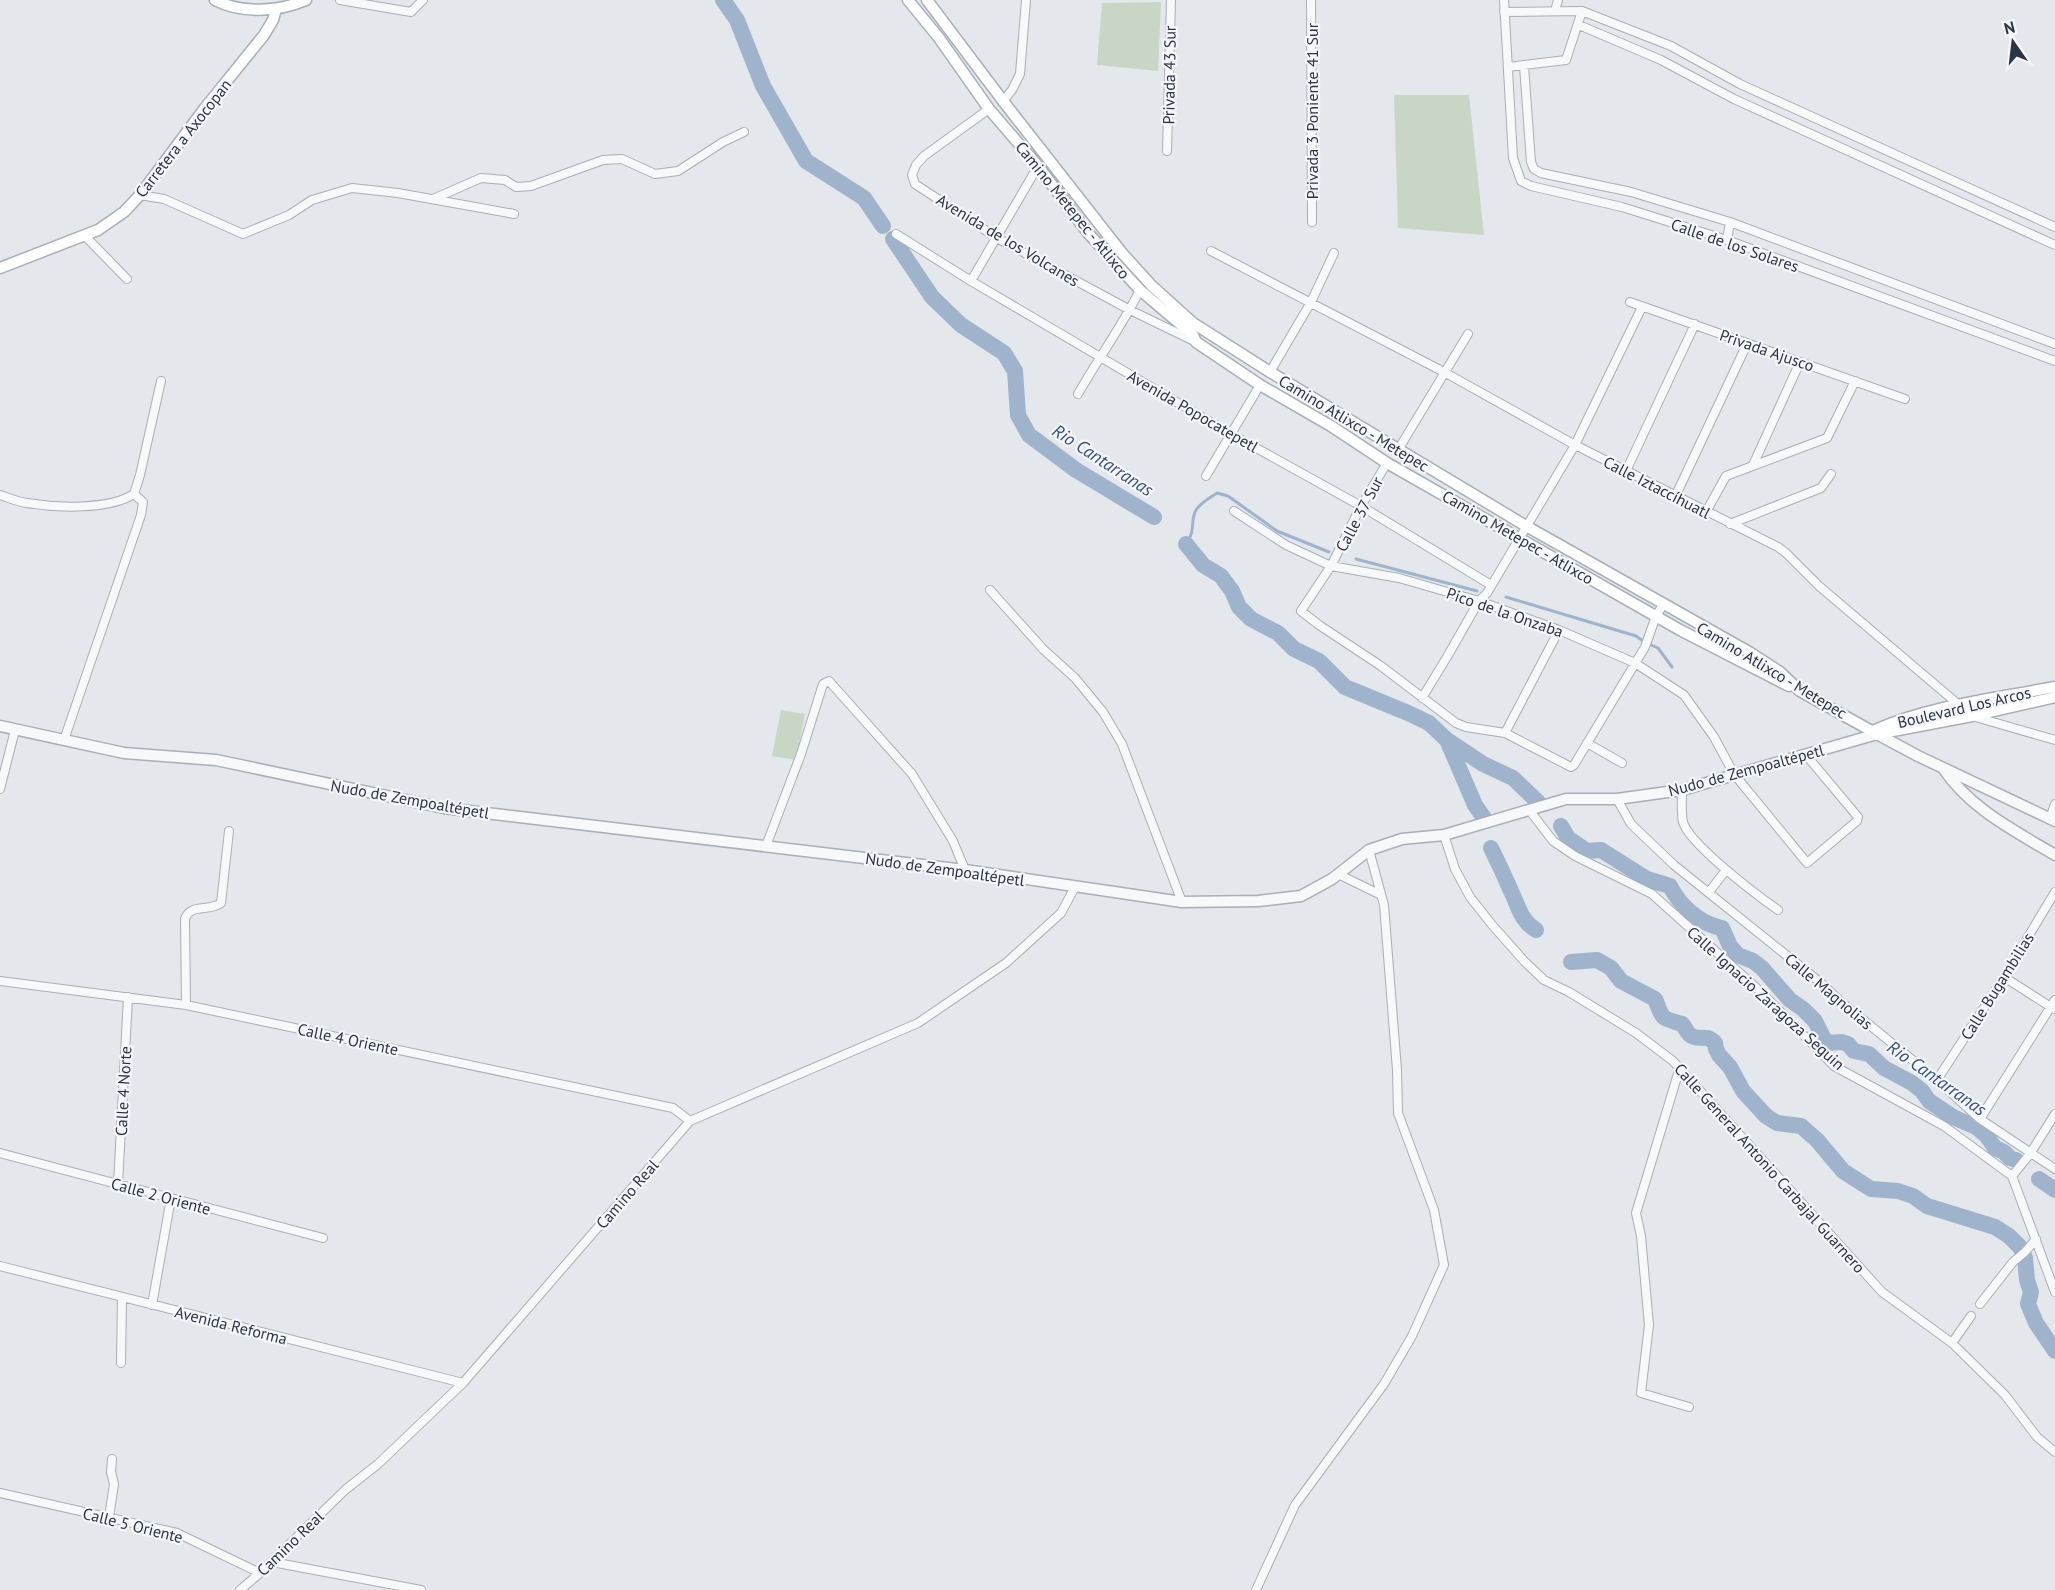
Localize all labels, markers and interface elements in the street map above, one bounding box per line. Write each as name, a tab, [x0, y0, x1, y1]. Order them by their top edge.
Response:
north arrow	[1983, 12, 2043, 72]
text: N	[2002, 16, 2017, 38]
street label: Privada 3 Poniente 41 Sur	[1302, 22, 1322, 199]
street label: Privada 43 Sur	[1158, 25, 1180, 125]
street label: Carretera a Axocopan	[131, 75, 235, 201]
street label: Camino Metepec - Atlixco	[1011, 137, 1135, 283]
street label: Avenida de los Volcanes	[933, 189, 1083, 291]
street label: Calle de los Solares	[1668, 214, 1802, 276]
street label: Privada Ajusco	[1717, 325, 1817, 375]
street label: Avenida Popocatepetl	[1124, 365, 1262, 457]
street label: Camino Atlixco - Metepec	[1275, 370, 1433, 476]
water label: Rio Cantarranas	[1048, 419, 1159, 502]
street label: Calle Iztaccíhuatl	[1600, 451, 1714, 523]
street label: Calle 37 Sur	[1331, 473, 1387, 555]
street label: Camino Metepec - Atlixco	[1439, 486, 1597, 588]
street label: Pico de la Onzaba	[1444, 583, 1566, 641]
street label: Camino Atlixco - Metepec	[1693, 617, 1851, 723]
street label: Boulevard Los Arcos	[1895, 682, 2033, 732]
street label: Nudo de Zempoaltépetl	[1666, 739, 1826, 800]
street label: Nudo de Zempoaltépetl	[329, 775, 491, 823]
street label: Nudo de Zempoaltépetl	[864, 848, 1026, 890]
street label: Calle Ignacio Zaragoza Seguin	[1683, 922, 1849, 1074]
street label: Calle Bugambilias	[1956, 928, 2038, 1043]
street label: Calle Magnolias	[1781, 948, 1877, 1034]
street label: Calle 4 Oriente	[296, 1019, 400, 1059]
water label: Rio Cantarranas	[1883, 1035, 1992, 1121]
street label: Calle 4 Norte	[111, 1045, 135, 1137]
street label: Calle General Antonio Carbajal Guarnero	[1670, 1059, 1870, 1277]
street label: Camino Real	[592, 1155, 663, 1233]
street label: Calle 2 Oriente	[109, 1173, 213, 1219]
street label: Avenida Reforma	[173, 1301, 289, 1349]
street label: Calle 5 Oriente	[81, 1503, 185, 1547]
street label: Camino Real	[252, 1506, 328, 1580]

